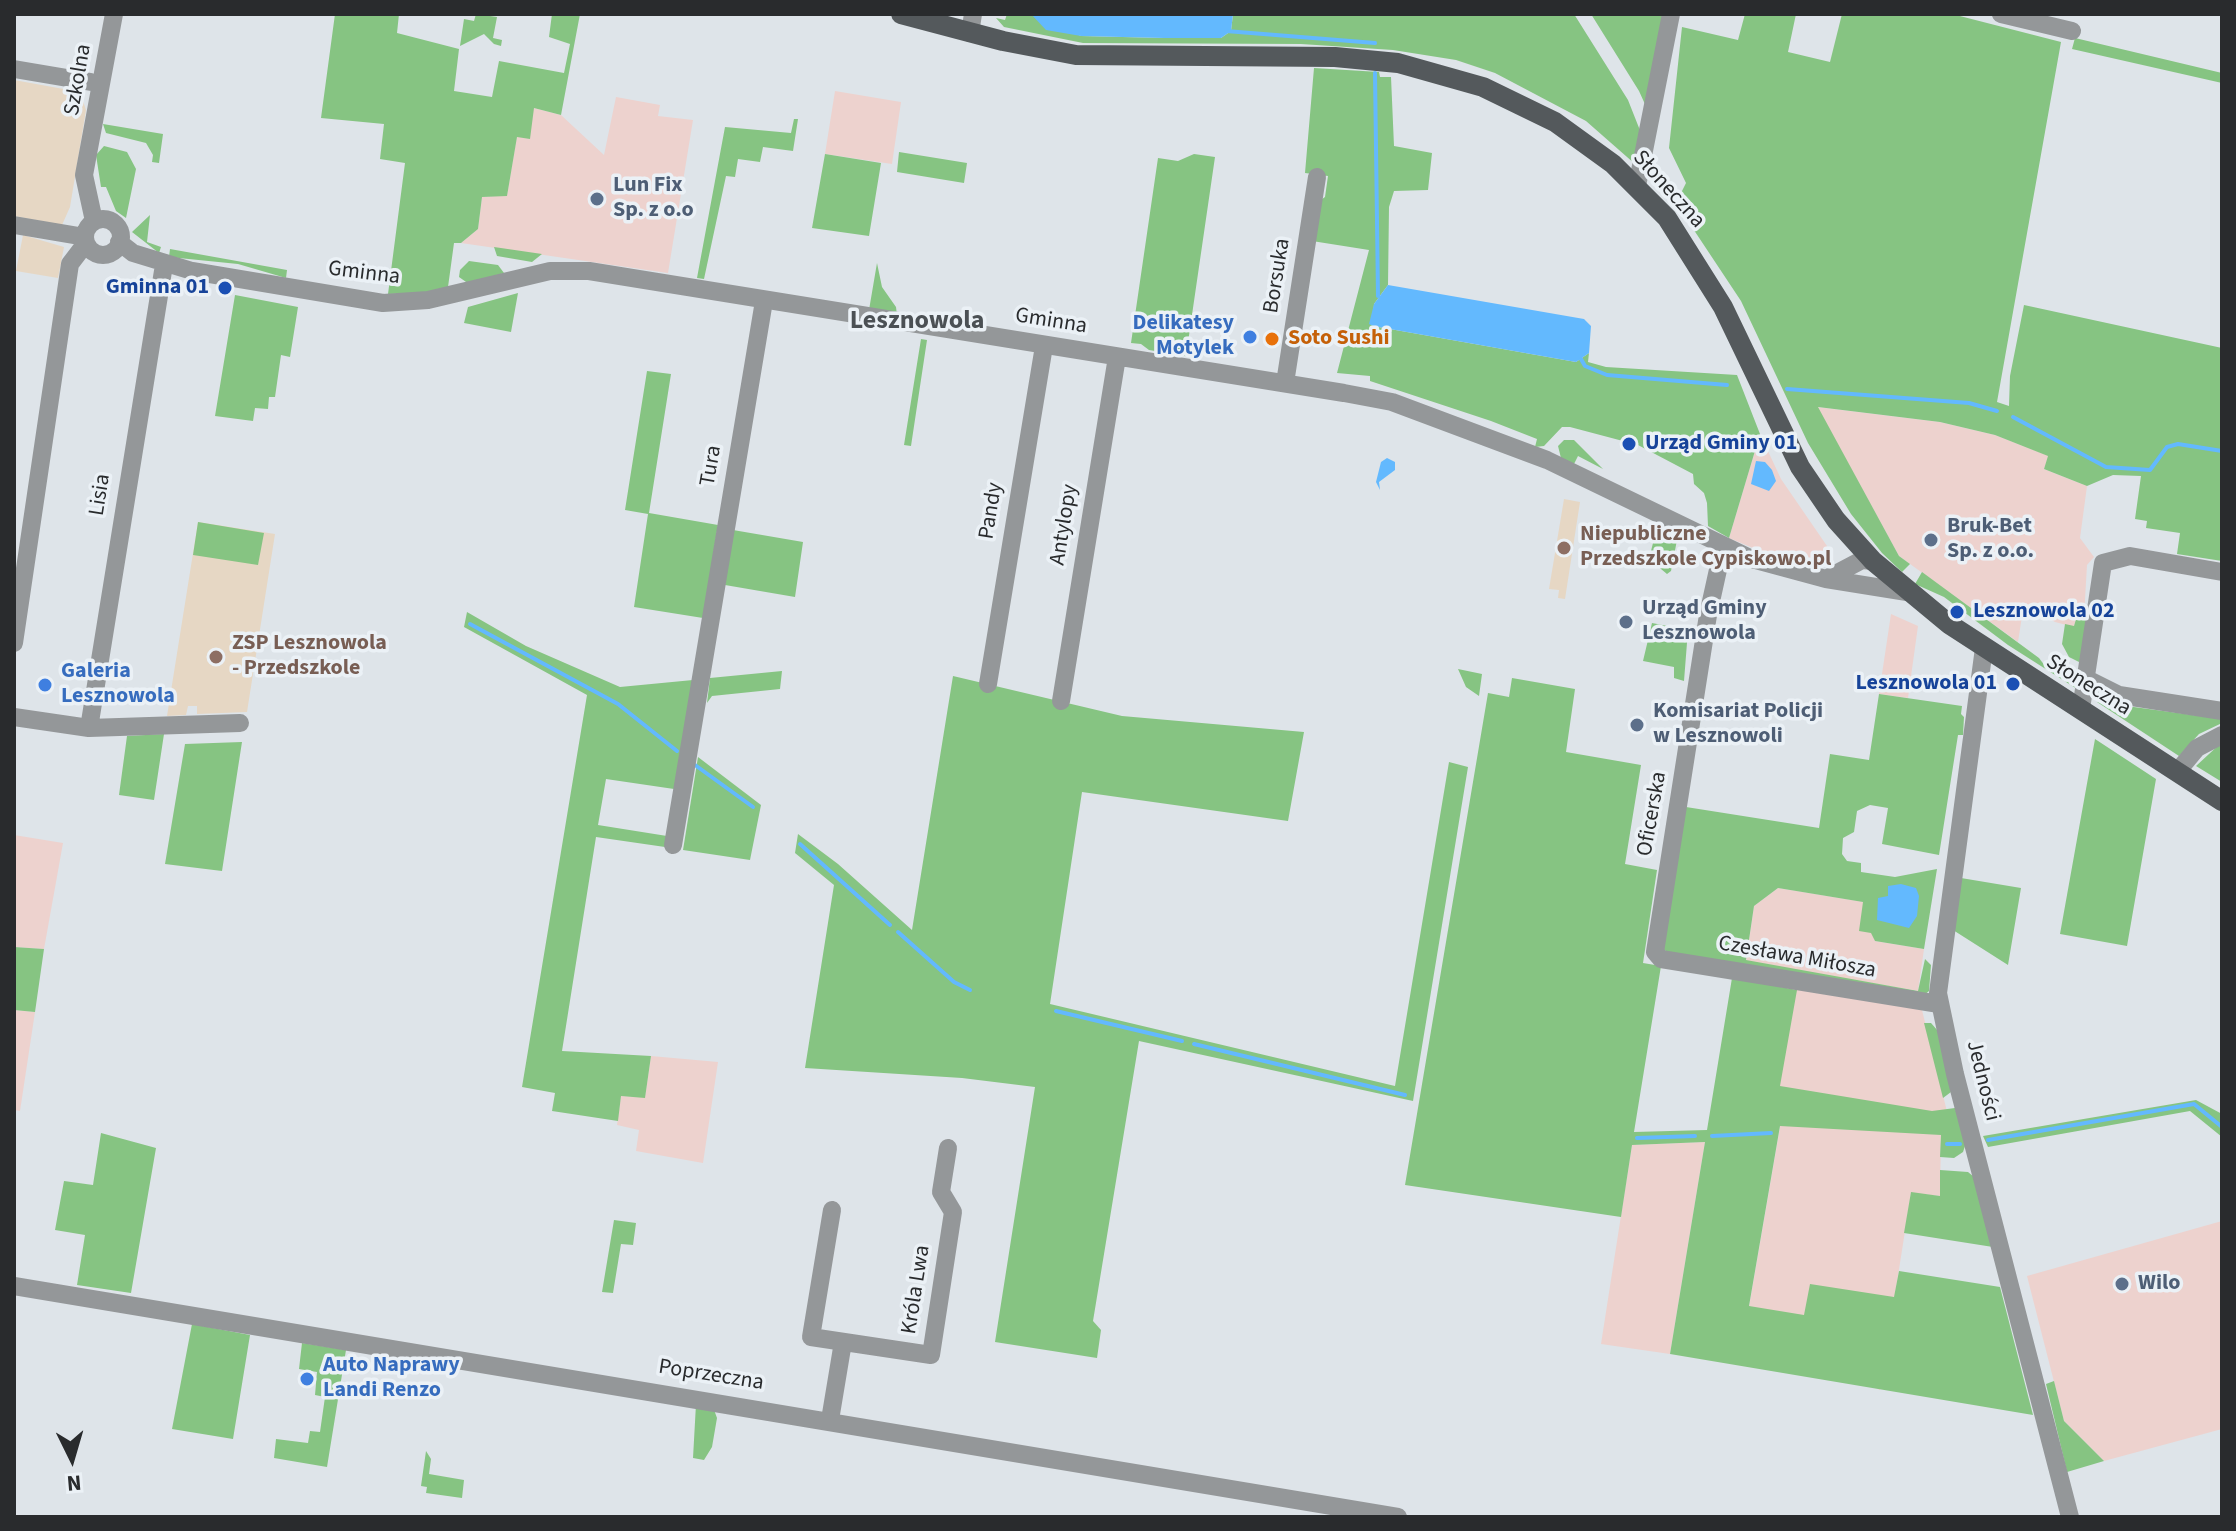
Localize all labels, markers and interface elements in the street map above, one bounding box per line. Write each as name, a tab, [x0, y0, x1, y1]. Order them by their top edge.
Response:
street label: Szkolna	[60, 42, 98, 118]
street label: Słoneczna	[1626, 146, 1710, 234]
place label: Lun Fix Sp. z o.o	[613, 173, 694, 224]
marker: Lun Fix Sp. z o.o	[588, 190, 606, 208]
street label: Borsuka	[1259, 237, 1297, 315]
street label: Gminna	[326, 256, 402, 292]
place label: Gminna 01	[106, 275, 209, 301]
marker: Gminna 01	[216, 279, 234, 297]
street label: Gminna	[1013, 303, 1089, 341]
district label: Lesznowola	[850, 306, 984, 338]
place label: Delikatesy Motylek	[1133, 311, 1234, 362]
place label: Soto Sushi	[1288, 326, 1390, 352]
marker: Delikatesy Motylek	[1241, 328, 1259, 346]
marker: Soto Sushi	[1263, 330, 1281, 348]
place label: Urząd Gminy 01	[1645, 431, 1797, 457]
marker: Urząd Gminy 01	[1620, 435, 1638, 453]
street label: Tura	[695, 444, 729, 488]
street label: Lisia	[85, 472, 117, 518]
street label: Pandy	[974, 481, 1010, 541]
street label: Antylopy	[1046, 483, 1084, 567]
place label: Bruk-Bet Sp. z o.o.	[1947, 514, 2034, 566]
place label: Niepubliczne Przedszkole Cypiskowo.pl	[1580, 522, 1831, 574]
marker: Bruk-Bet Sp. z o.o.	[1922, 531, 1940, 549]
marker: Niepubliczne Przedszkole Cypiskowo.pl	[1555, 539, 1573, 557]
place label: Urząd Gminy Lesznowola	[1642, 596, 1767, 648]
place label: Lesznowola 02	[1973, 599, 2115, 625]
marker: Lesznowola 02	[1948, 603, 1966, 621]
marker: Urząd Gminy Lesznowola	[1617, 613, 1635, 631]
place label: ZSP Lesznowola - Przedszkole	[232, 631, 387, 682]
marker: ZSP Lesznowola - Przedszkole	[207, 648, 225, 666]
street label: Słoneczna	[2040, 649, 2136, 723]
place label: Galeria Lesznowola	[61, 659, 175, 710]
place label: Lesznowola 01	[1855, 671, 1997, 697]
marker: Lesznowola 01	[2004, 675, 2022, 693]
marker: Galeria Lesznowola	[36, 676, 54, 694]
place label: Komisariat Policji w Lesznowoli	[1653, 699, 1823, 750]
marker: Komisariat Policji w Lesznowoli	[1628, 716, 1646, 734]
street label: Oficerska	[1633, 770, 1673, 858]
street label: Czesława Miłosza	[1716, 931, 1878, 985]
street label: Jedności	[1959, 1038, 2005, 1124]
street label: Króla Lwa	[897, 1244, 937, 1336]
place label: Wilo	[2138, 1271, 2180, 1297]
marker: Wilo	[2113, 1275, 2131, 1293]
place label: Auto Naprawy Landi Renzo	[323, 1353, 460, 1404]
street label: Poprzeczna	[657, 1355, 765, 1397]
marker: Auto Naprawy Landi Renzo	[298, 1370, 316, 1388]
north arrow	[32, 1419, 112, 1499]
text: N	[65, 1466, 83, 1499]

